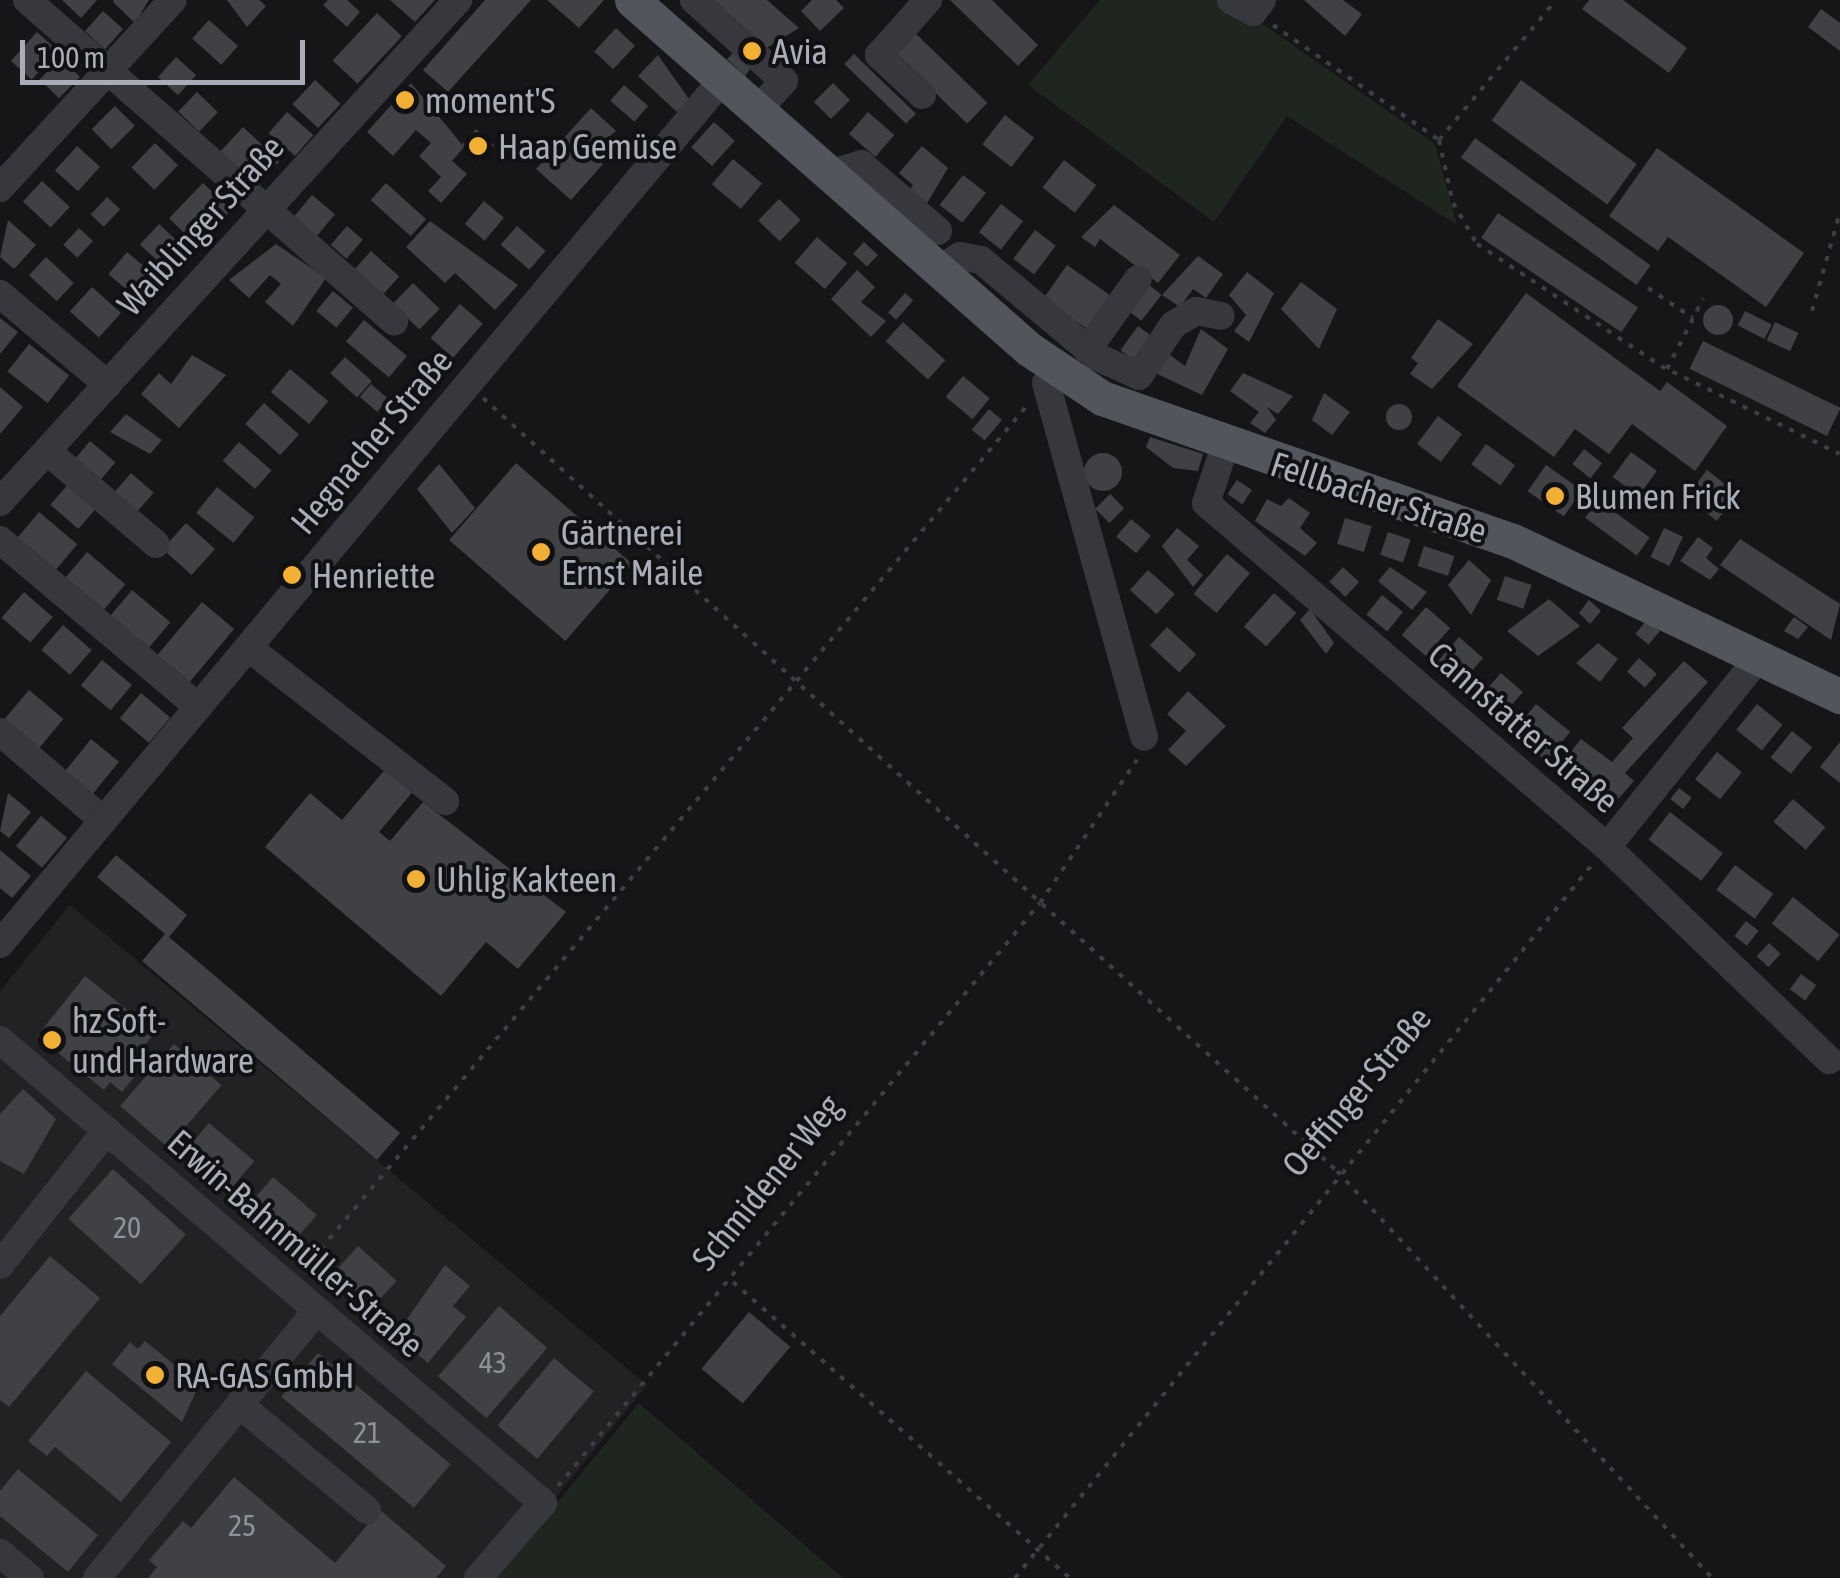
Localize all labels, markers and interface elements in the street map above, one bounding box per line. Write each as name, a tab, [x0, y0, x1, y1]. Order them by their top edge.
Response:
scale bar	[25, 20, 310, 82]
place label: Avia	[772, 30, 828, 72]
text: 100 m	[37, 40, 105, 74]
marker: Avia	[741, 40, 763, 62]
place label: moment'S	[425, 79, 555, 121]
marker: moment'S	[394, 89, 416, 111]
place label: Haap Gemüse	[498, 125, 677, 167]
street label: Waiblinger Straße	[108, 126, 292, 324]
marker: Haap Gemüse	[467, 135, 489, 157]
street label: Hegnacher Straße	[281, 340, 461, 542]
street label: Fellbacher Straße	[1266, 442, 1492, 552]
place label: Blumen Frick	[1575, 475, 1741, 517]
marker: Blumen Frick	[1544, 485, 1566, 507]
place label: Gärtnerei Ernst Maile	[561, 511, 703, 593]
marker: Gärtnerei Ernst Maile	[530, 541, 552, 563]
place label: Henriette	[312, 554, 435, 596]
marker: Henriette	[281, 564, 303, 586]
street label: Cannstatter Straße	[1420, 633, 1628, 821]
place label: Uhlig Kakteen	[436, 858, 617, 900]
marker: Uhlig Kakteen	[405, 868, 427, 890]
street label: Oeffinger Straße	[1273, 998, 1439, 1184]
place label: hz Soft- und Hardware	[72, 999, 254, 1081]
marker: hz Soft- und Hardware	[41, 1029, 63, 1051]
street label: Schmidener Weg	[682, 1086, 850, 1278]
street label: Erwin-Bahnmüller-Straße	[160, 1121, 432, 1365]
house number: 20	[113, 1209, 141, 1245]
house number: 43	[479, 1344, 507, 1380]
place label: RA-GAS GmbH	[175, 1354, 354, 1396]
marker: RA-GAS GmbH	[144, 1364, 166, 1386]
house number: 21	[353, 1414, 381, 1450]
house number: 25	[228, 1507, 256, 1543]

